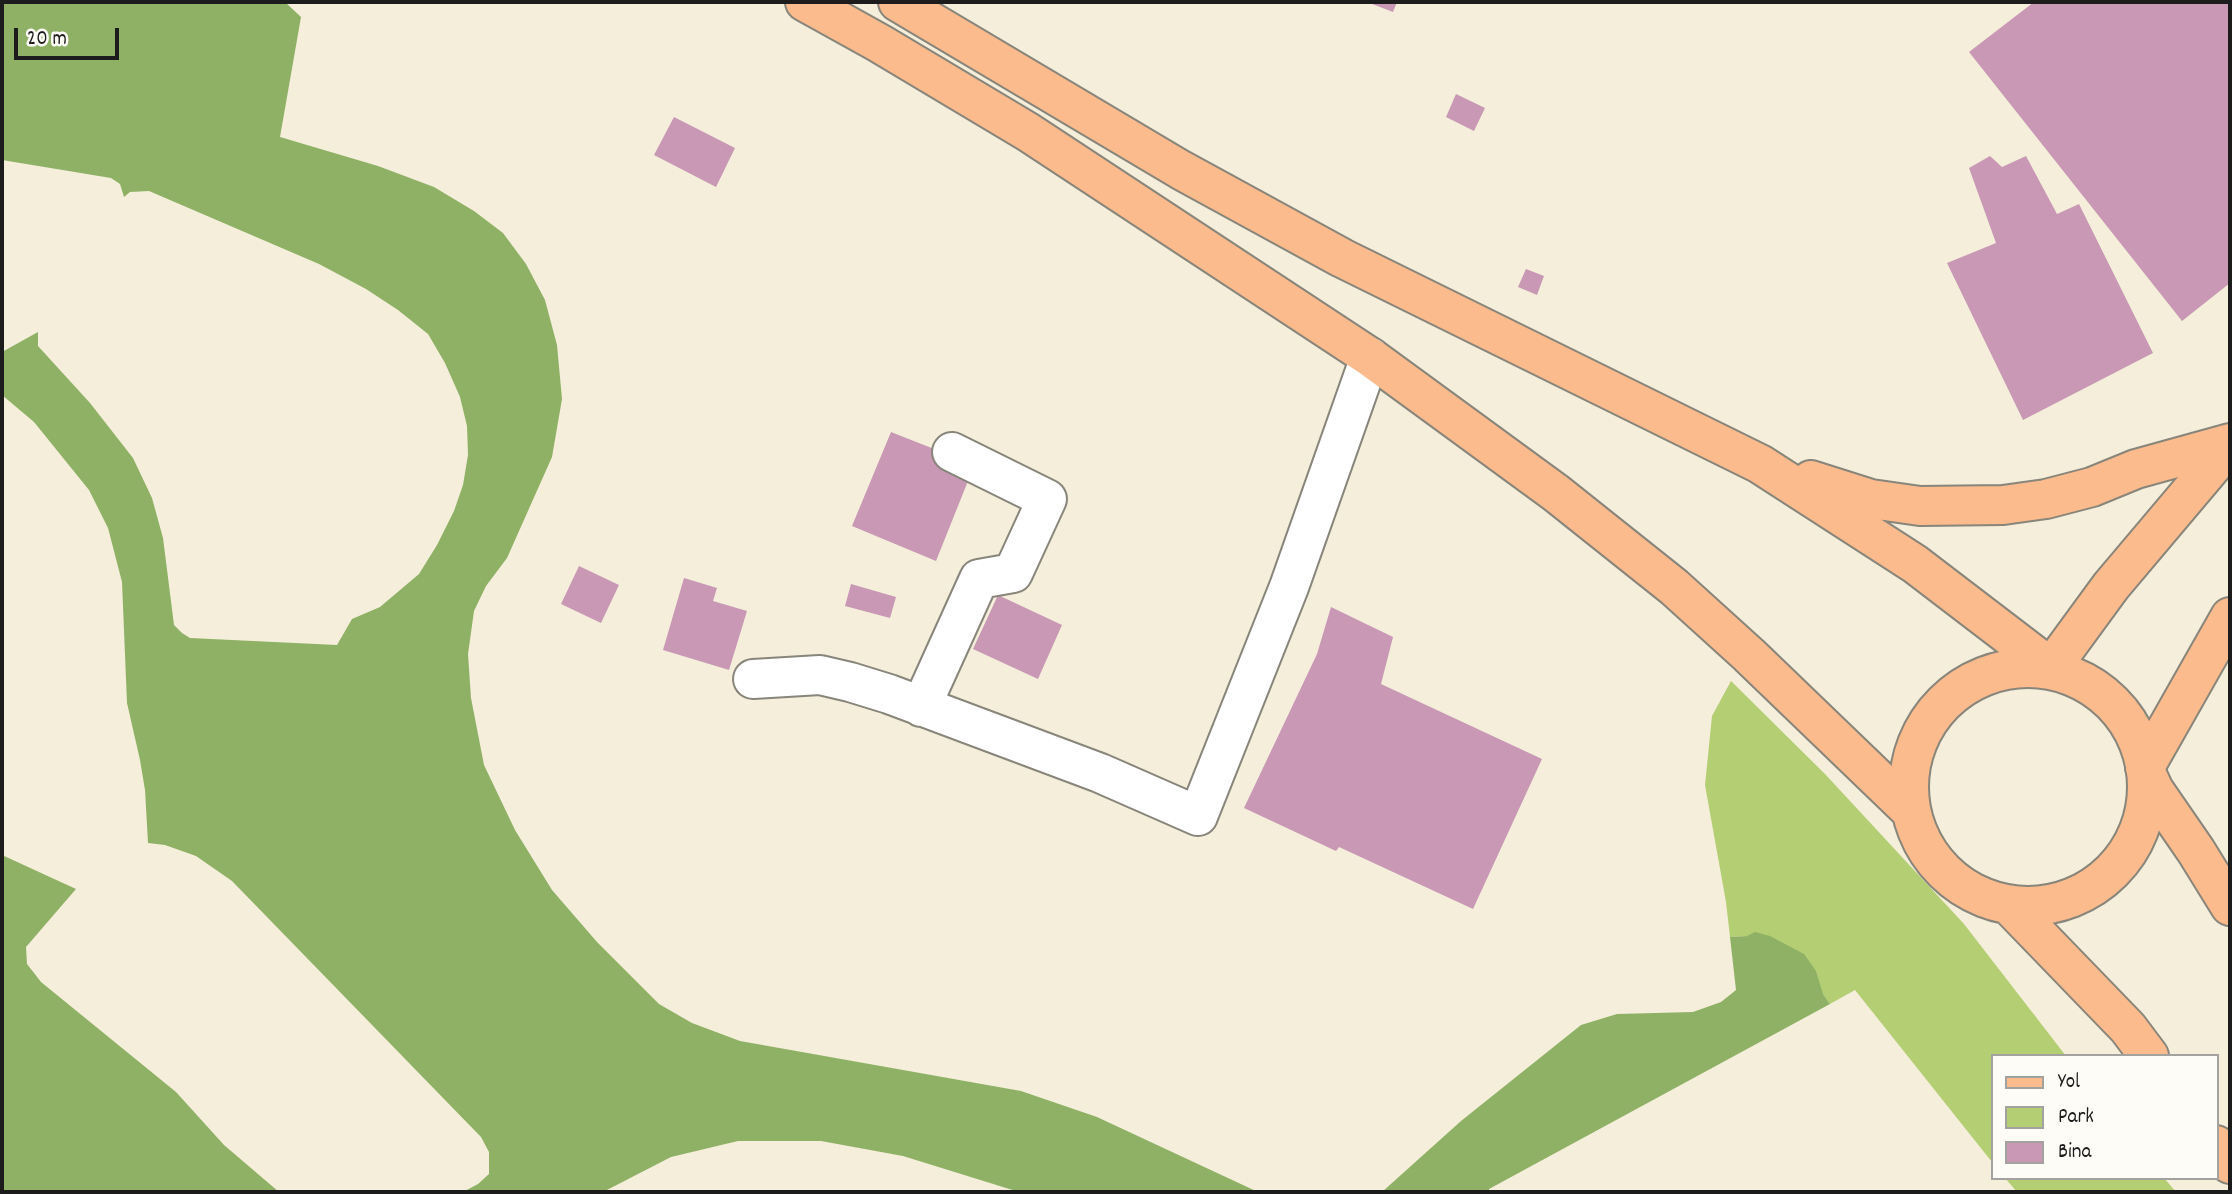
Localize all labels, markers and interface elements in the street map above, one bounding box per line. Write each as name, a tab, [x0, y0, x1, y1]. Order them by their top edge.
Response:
scale bar	[18, 14, 122, 58]
text: 20 m	[27, 25, 67, 55]
legend	[1990, 1054, 2218, 1180]
text: Yol	[2058, 1068, 2080, 1098]
text: Park	[2058, 1103, 2094, 1133]
text: Bina	[2058, 1138, 2091, 1168]

